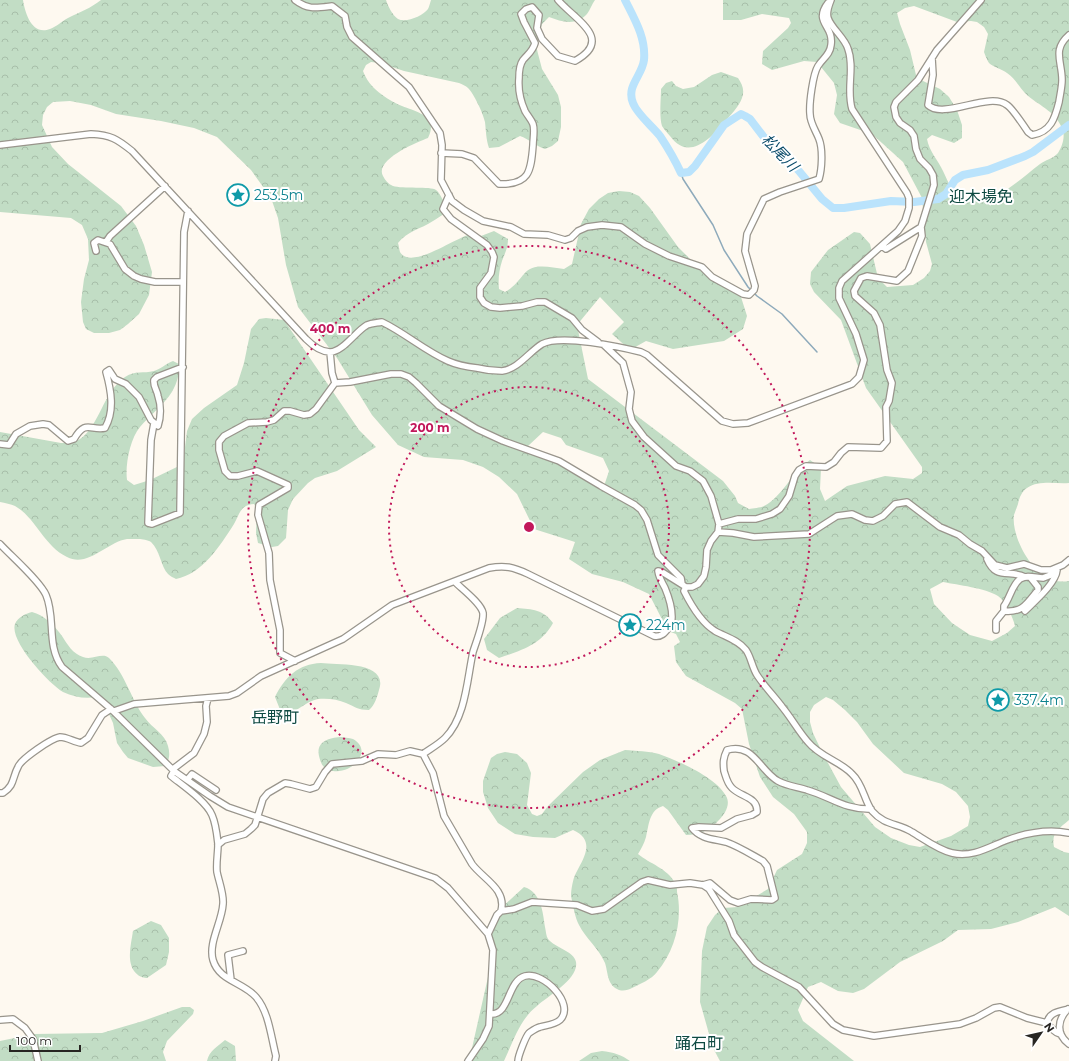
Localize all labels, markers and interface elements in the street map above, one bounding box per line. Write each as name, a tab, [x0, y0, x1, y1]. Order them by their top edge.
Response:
water label: 松尾川	[758, 130, 804, 177]
place icon: 253.5m	[225, 182, 251, 208]
place label: 253.5m	[254, 186, 303, 204]
district label: 迎木場免	[949, 187, 1013, 206]
text: 400 m	[310, 321, 350, 336]
text: 200 m	[410, 420, 450, 435]
centre of rings	[522, 520, 536, 534]
place icon: 224m	[617, 612, 643, 638]
place label: 224m	[646, 616, 686, 634]
place icon: 337.4m	[985, 687, 1011, 713]
place label: 337.4m	[1014, 691, 1064, 709]
district label: 岳野町	[251, 708, 299, 727]
north arrow	[1021, 1013, 1061, 1053]
text: N	[1041, 1020, 1058, 1035]
scale bar	[10, 1027, 80, 1053]
text: 100 m	[16, 1033, 52, 1048]
district label: 踊石町	[675, 1034, 723, 1053]

